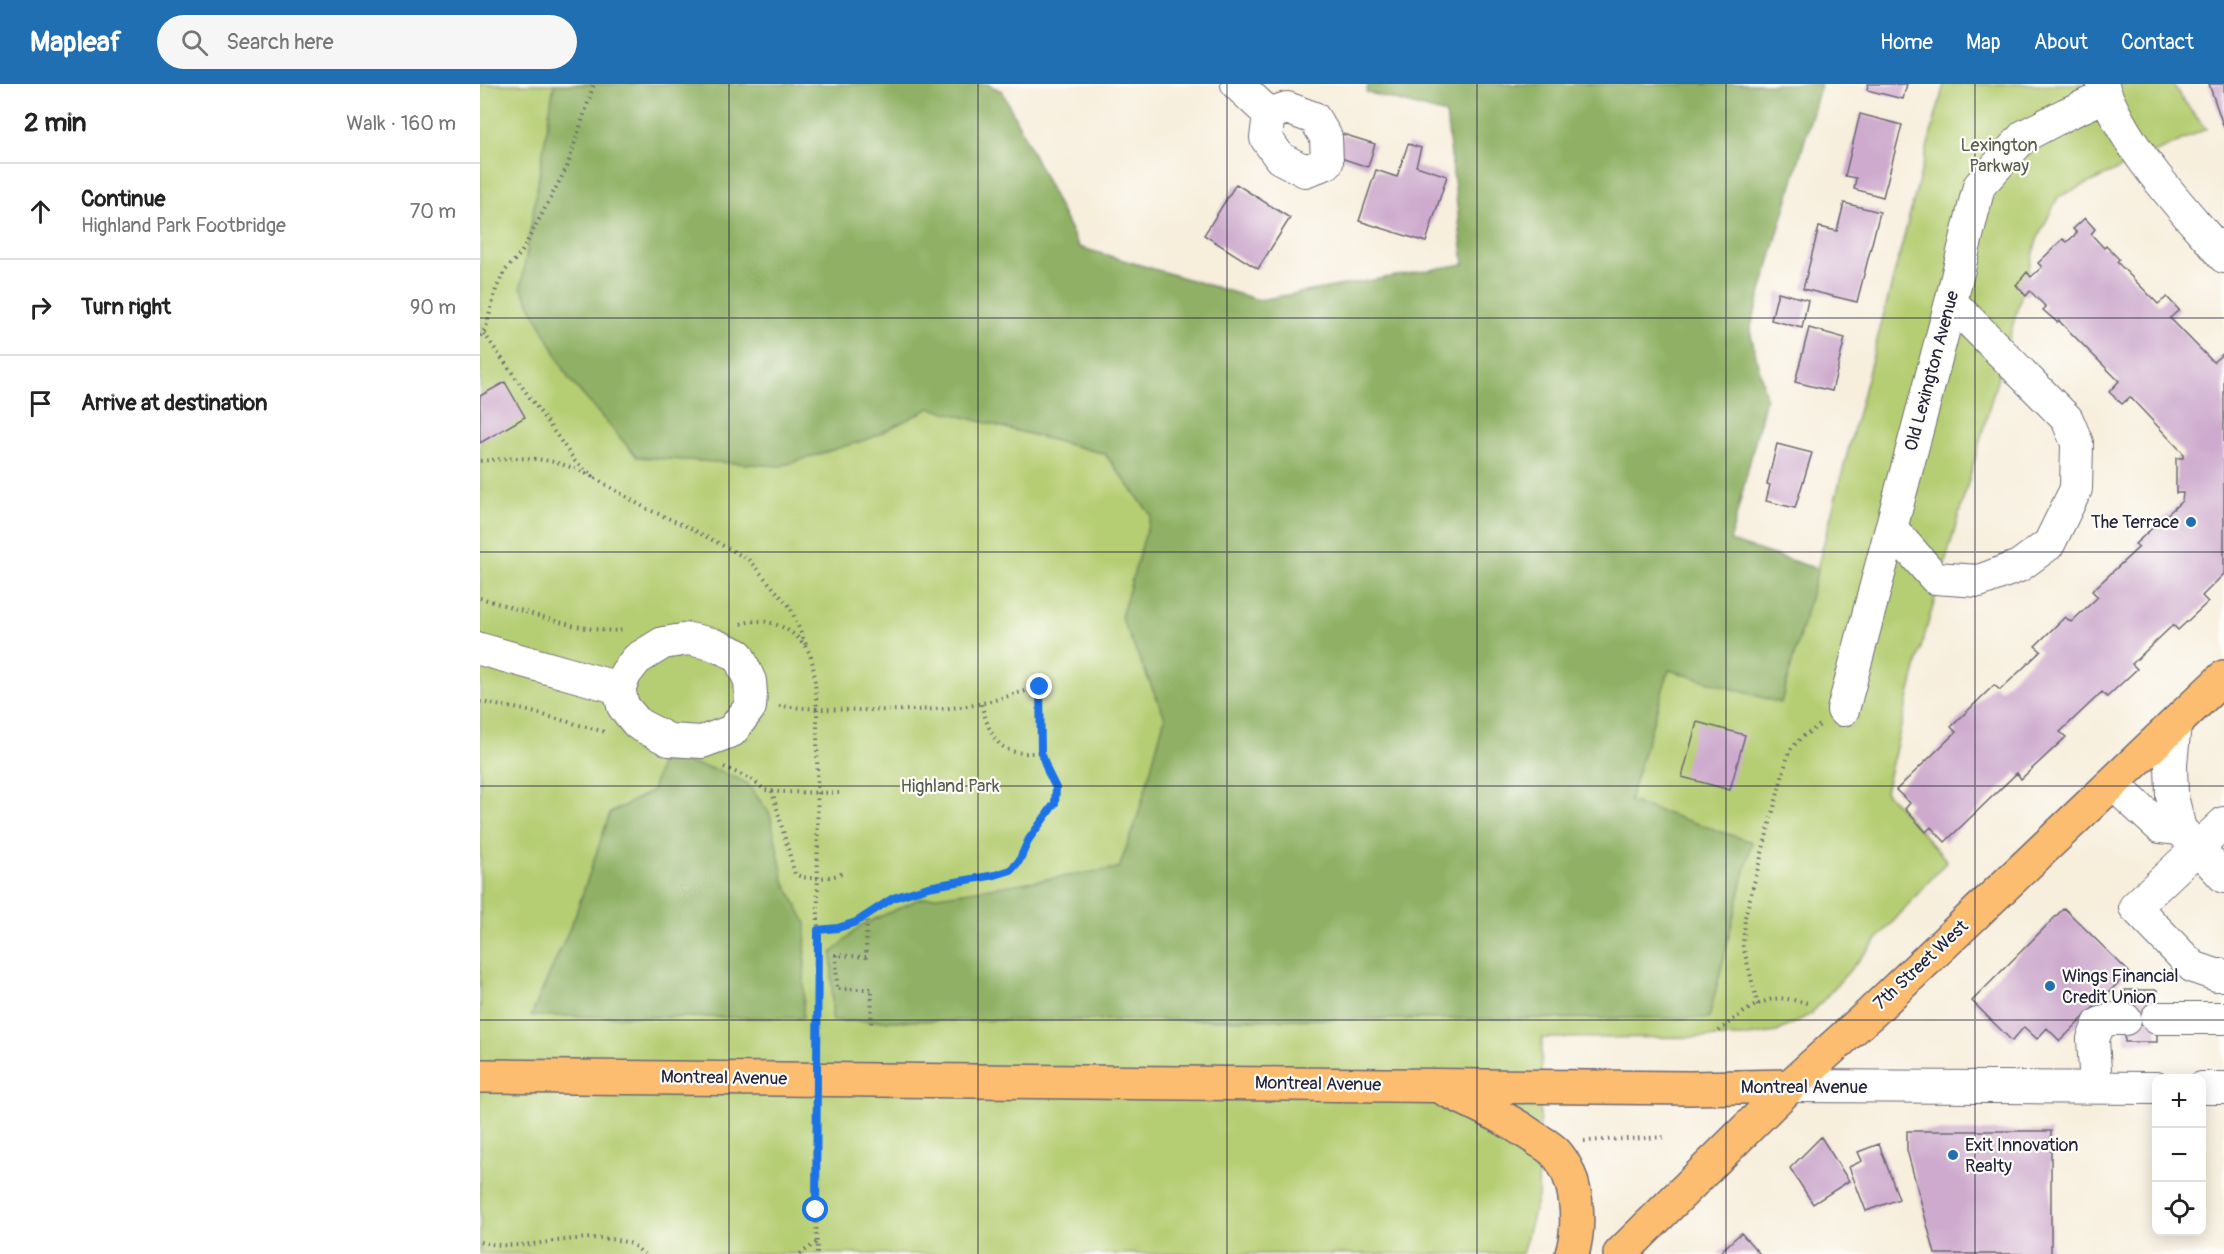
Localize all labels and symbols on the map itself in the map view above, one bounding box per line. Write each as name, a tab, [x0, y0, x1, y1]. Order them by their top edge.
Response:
park label: Lexington Parkway	[1960, 134, 2038, 178]
street label: Old Lexington Avenue	[1900, 288, 1964, 454]
place label: The Terrace	[2091, 511, 2179, 534]
marker: The Terrace	[2184, 515, 2198, 529]
route end	[1026, 673, 1052, 699]
park label: Highland Park	[901, 775, 1000, 798]
street label: 7th Street West	[1869, 915, 1974, 1015]
place label: Wings Financial Credit Union	[2062, 965, 2179, 1009]
marker: Wings Financial Credit Union	[2043, 979, 2057, 993]
street label: Montreal Avenue	[661, 1065, 788, 1091]
street label: Montreal Avenue	[1255, 1071, 1382, 1097]
street label: Montreal Avenue	[1741, 1076, 1867, 1099]
place label: Exit Innovation Realty	[1965, 1134, 2078, 1178]
marker: Exit Innovation Realty	[1946, 1148, 1960, 1162]
route start	[802, 1196, 828, 1222]

